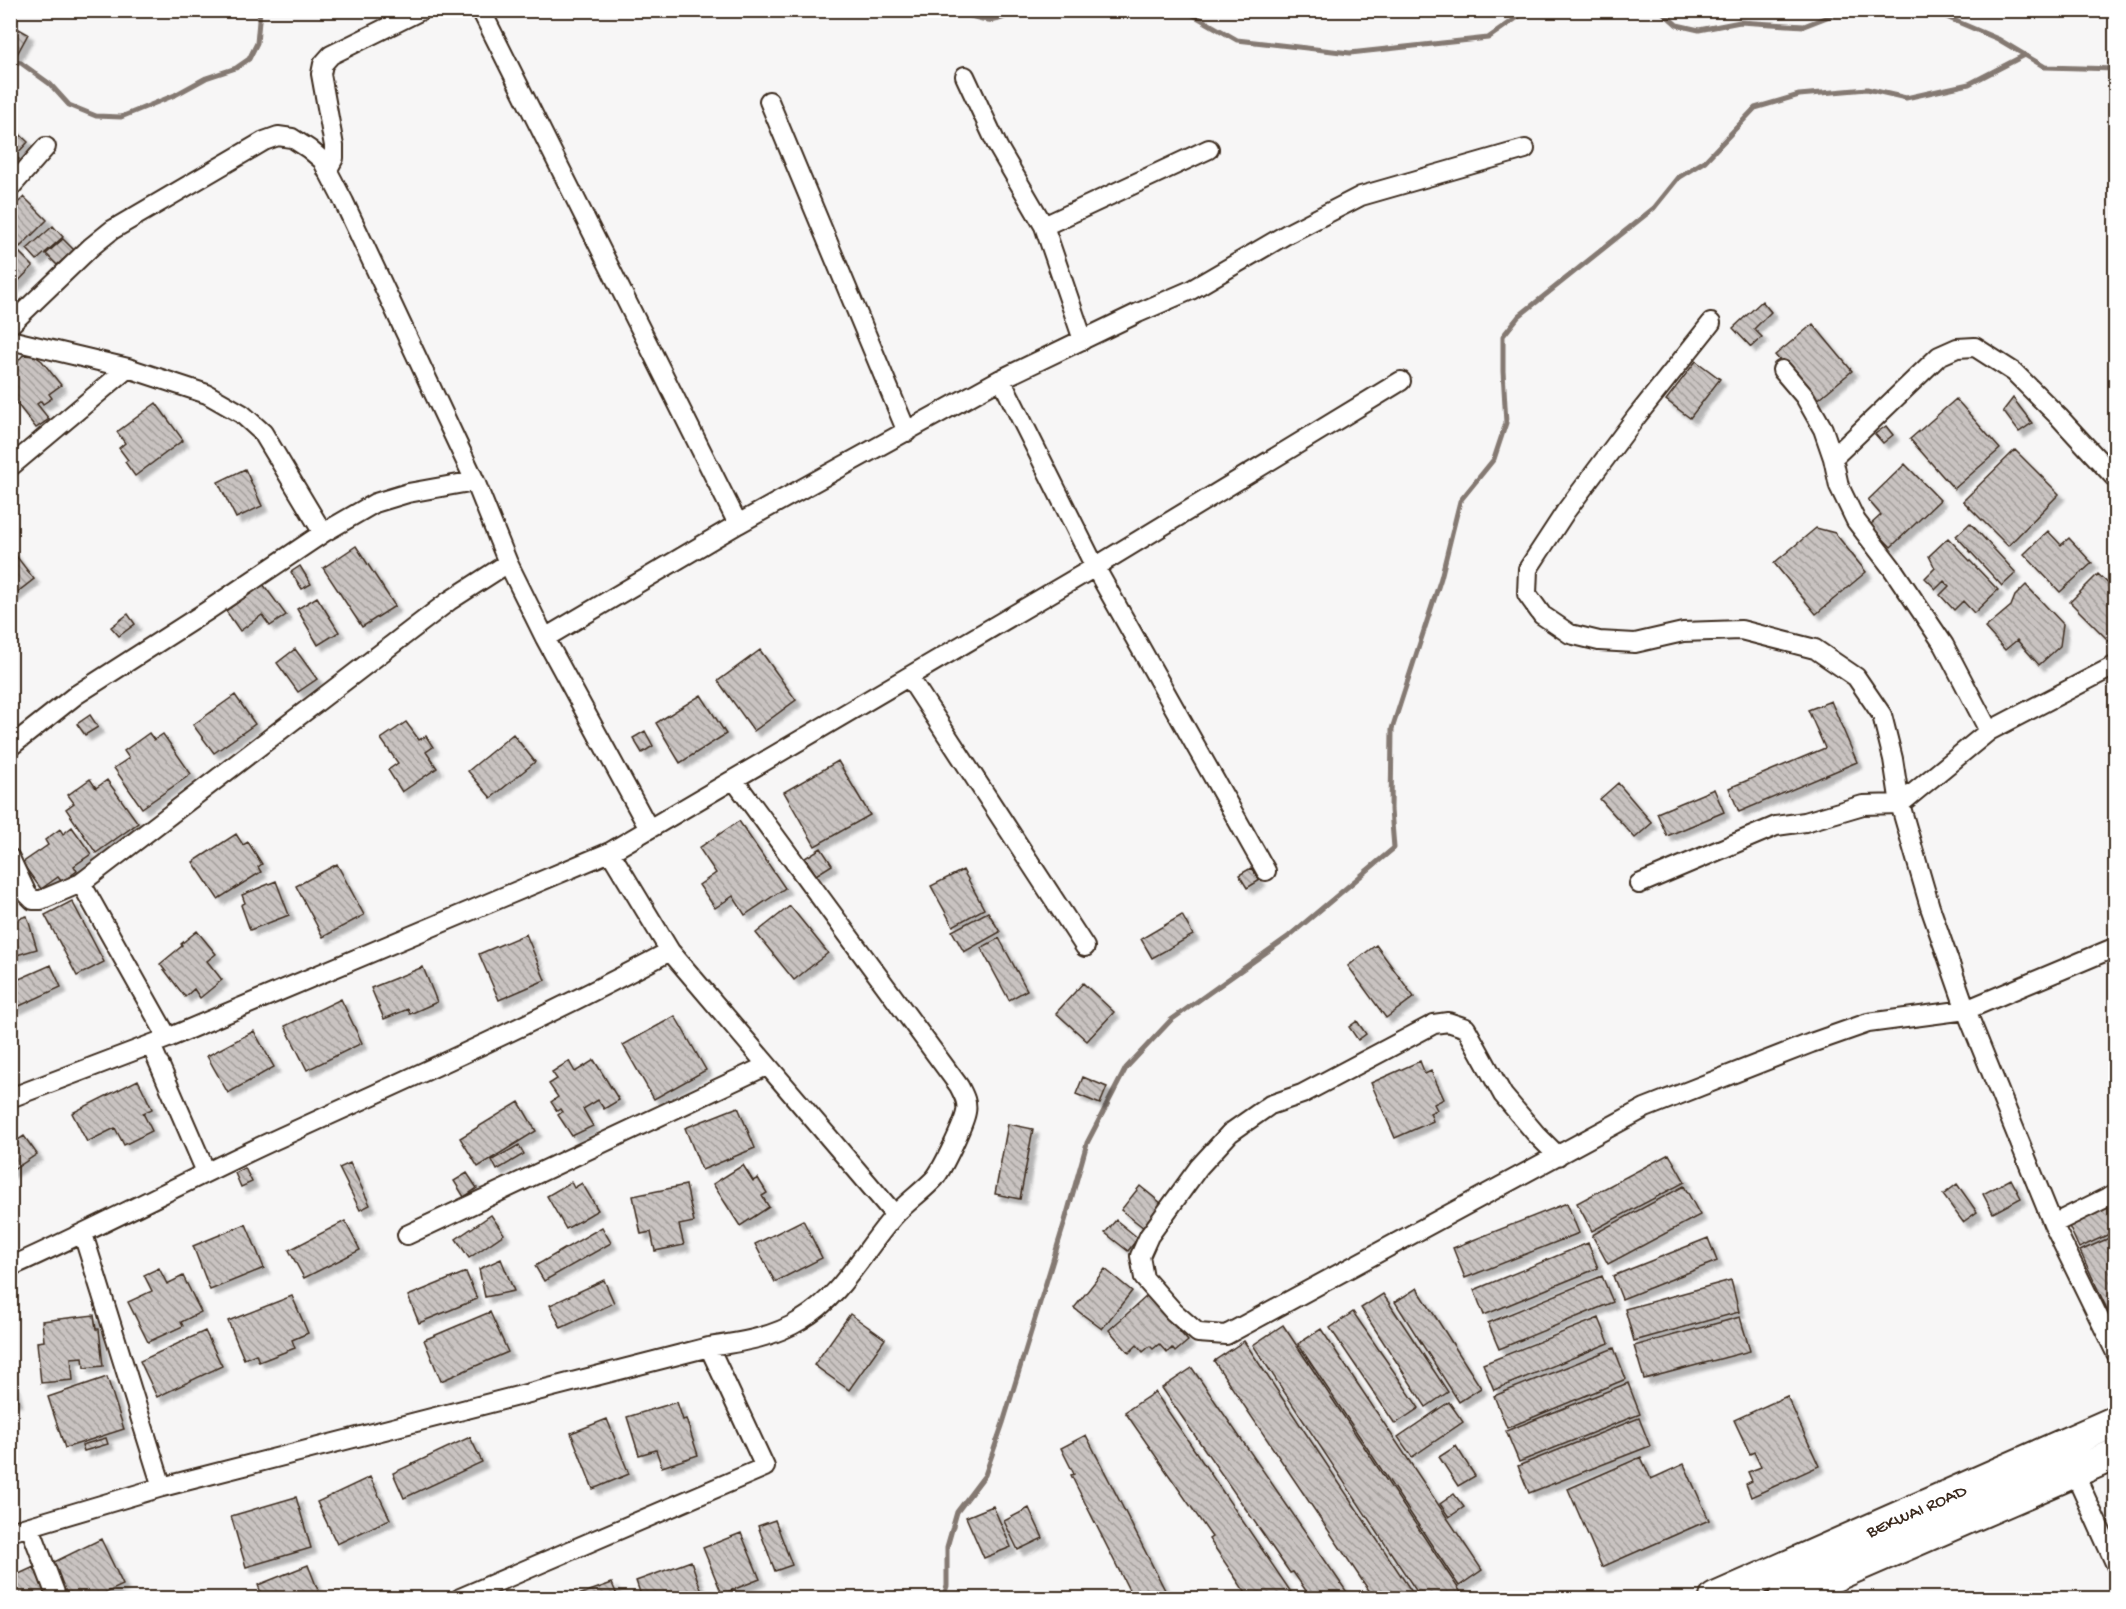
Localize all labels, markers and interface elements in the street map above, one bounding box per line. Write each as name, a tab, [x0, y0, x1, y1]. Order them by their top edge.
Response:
street label: BEKWAI ROAD	[1863, 1481, 1971, 1544]

